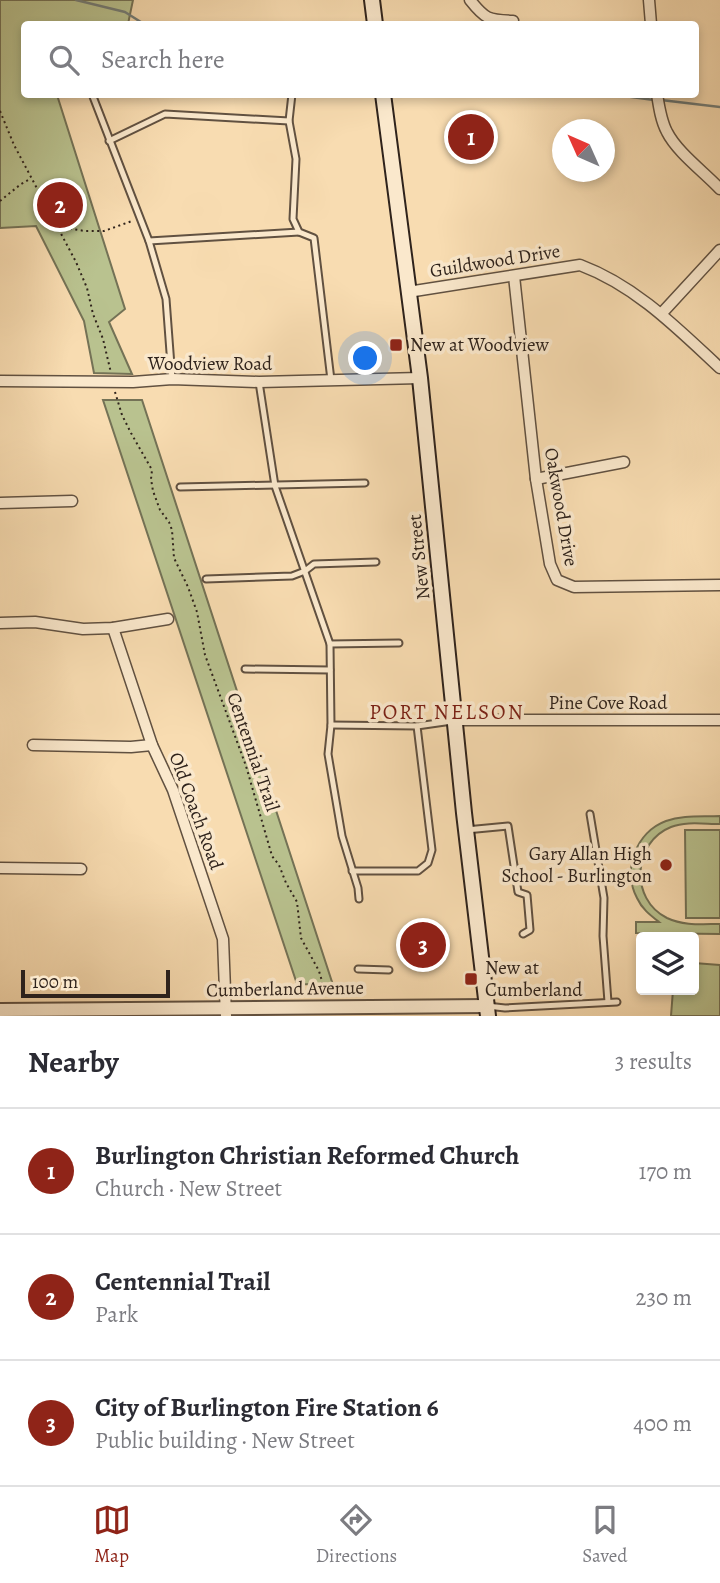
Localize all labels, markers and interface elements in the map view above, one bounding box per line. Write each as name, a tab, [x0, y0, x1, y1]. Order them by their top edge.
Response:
search box	[21, 21, 699, 98]
icon: search	[45, 41, 83, 79]
text: Search here	[101, 42, 225, 77]
pin: 1	[448, 111, 494, 163]
north arrow	[552, 119, 615, 182]
pin: 2	[37, 179, 83, 231]
street label: Guildwood Drive	[428, 238, 562, 284]
place label: New at Woodview	[410, 332, 550, 358]
marker: New at Woodview	[388, 337, 404, 353]
your location	[348, 341, 382, 375]
street label: Woodview Road	[147, 351, 273, 377]
street label: Oakwood Drive	[538, 446, 584, 568]
street label: New Street	[402, 513, 436, 601]
street label: Centennial Trail	[220, 689, 286, 815]
street label: Pine Cove Road	[549, 690, 668, 716]
district label: PORT NELSON	[369, 698, 525, 726]
street label: Old Coach Road	[163, 749, 230, 874]
place label: Gary Allan High School - Burlington	[502, 841, 652, 889]
marker: Gary Allan High School - Burlington	[658, 857, 674, 873]
pin: 3	[400, 919, 446, 971]
map controls	[636, 932, 699, 995]
button: layers	[636, 932, 699, 995]
place label: New at Cumberland	[485, 955, 583, 1003]
scale bar	[21, 967, 170, 999]
text: 100 m	[32, 969, 78, 995]
marker: New at Cumberland	[463, 971, 479, 987]
street label: Cumberland Avenue	[206, 975, 364, 1003]
text: Nearby	[28, 1042, 119, 1082]
text: 3 results	[615, 1046, 692, 1077]
text: Burlington Christian Reformed Church	[95, 1138, 519, 1173]
text: 1	[47, 1156, 55, 1187]
text: 170 m	[639, 1156, 692, 1187]
text: Church · New Street	[95, 1173, 282, 1204]
text: Centennial Trail	[95, 1264, 270, 1299]
text: 2	[45, 1282, 57, 1313]
text: 230 m	[636, 1282, 692, 1313]
text: Park	[95, 1299, 138, 1330]
text: City of Burlington Fire Station 6	[95, 1390, 439, 1425]
text: 3	[46, 1408, 56, 1439]
text: 400 m	[633, 1408, 692, 1439]
text: Public building · New Street	[95, 1425, 355, 1456]
tab: Map	[93, 1501, 131, 1569]
tab: Directions	[316, 1501, 397, 1569]
tab: Saved	[582, 1501, 627, 1569]

